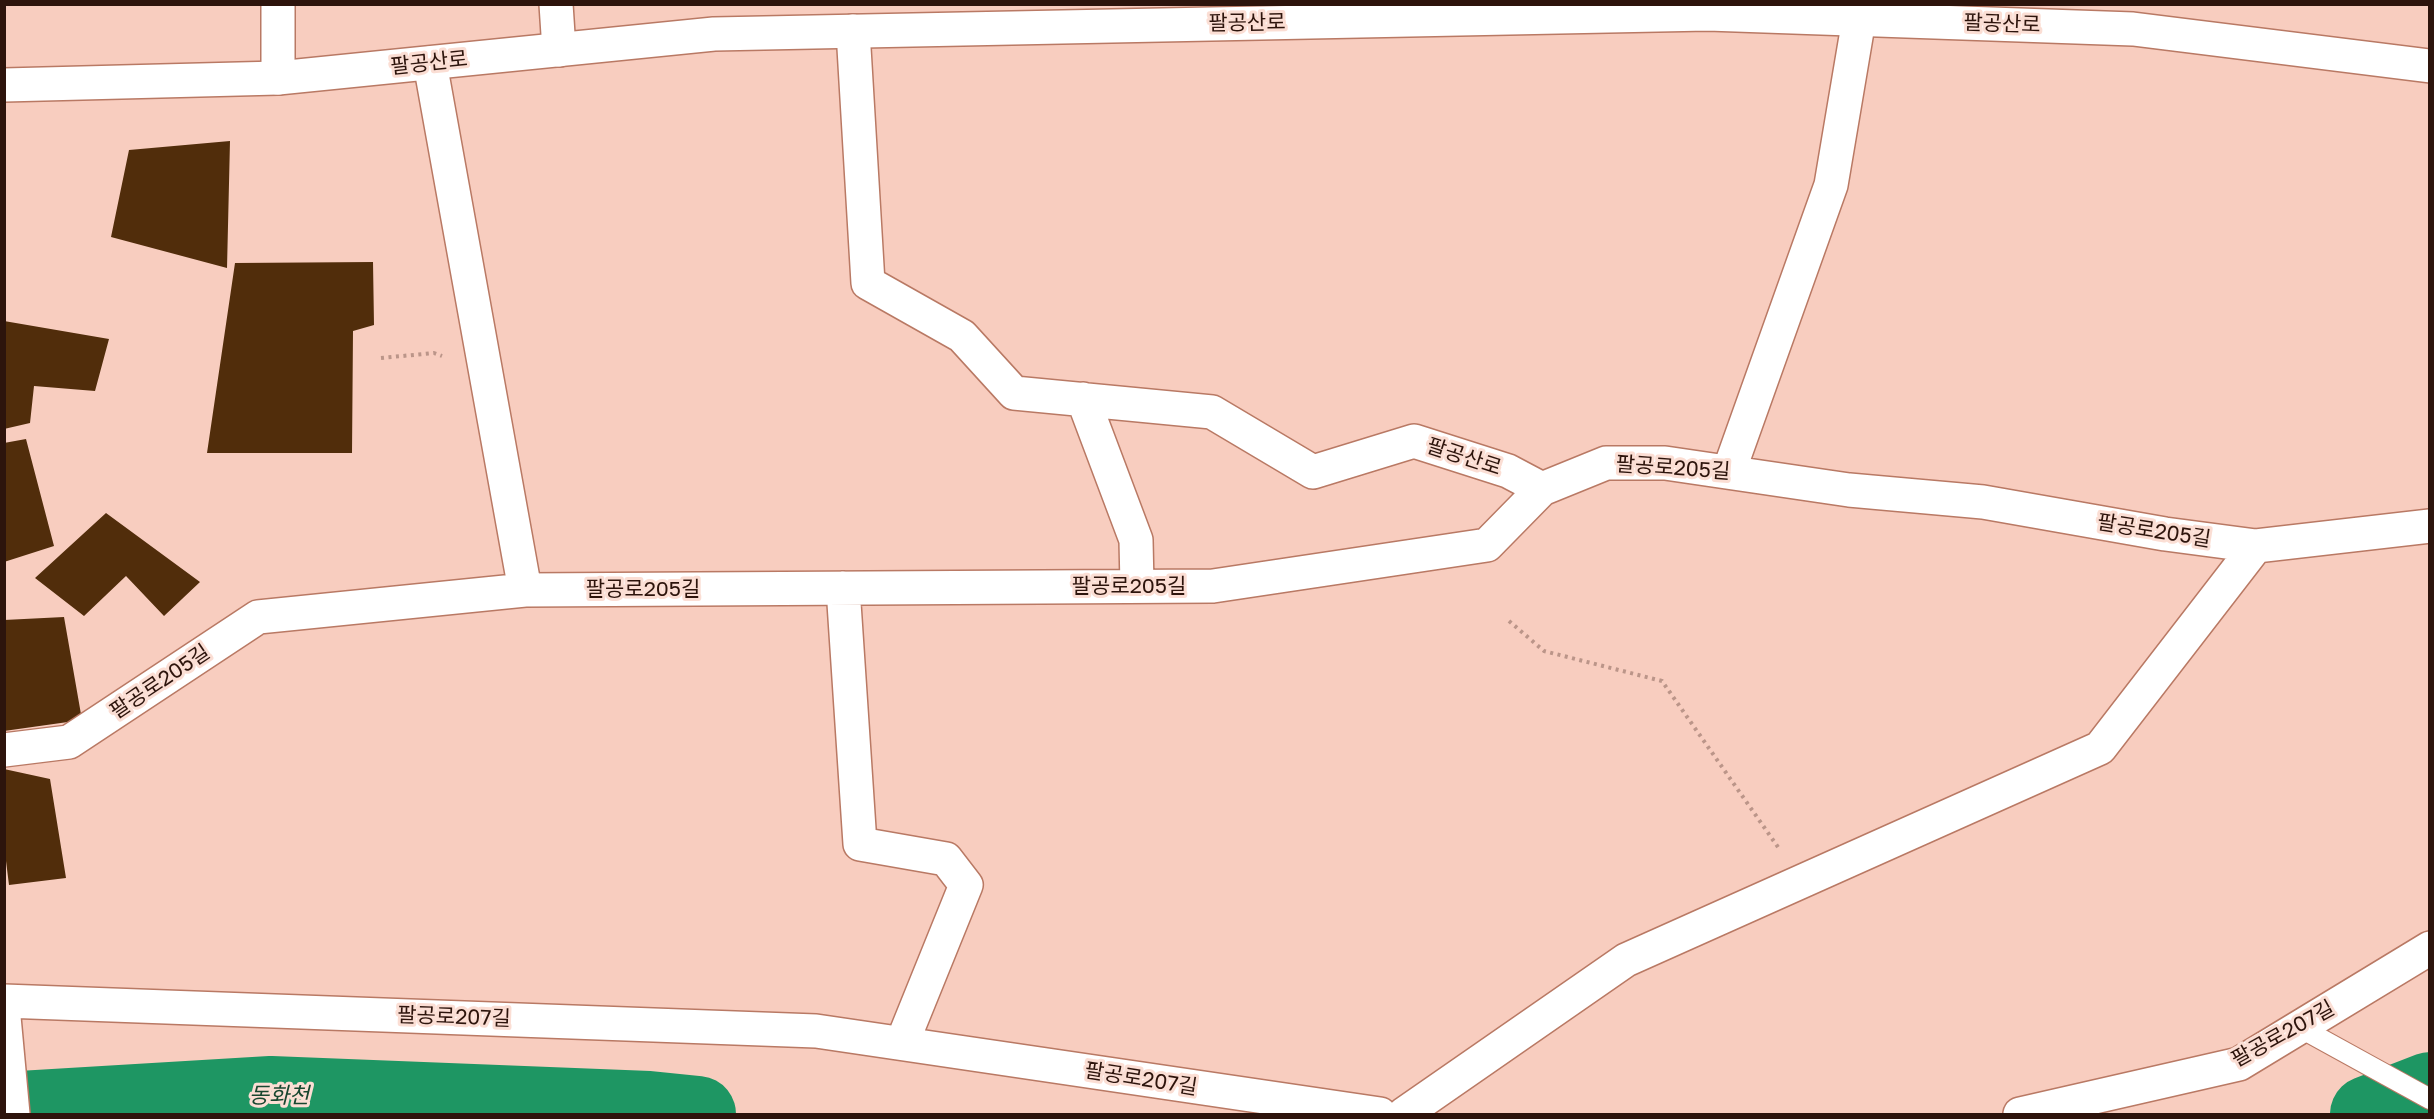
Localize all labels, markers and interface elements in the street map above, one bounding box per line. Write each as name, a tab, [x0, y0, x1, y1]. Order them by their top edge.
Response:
street label: 팔공산로	[1208, 10, 1286, 36]
street label: 팔공산로	[1963, 10, 2041, 38]
street label: 팔공산로	[389, 46, 469, 80]
street label: 팔공산로	[1423, 433, 1505, 481]
street label: 팔공로205길	[1615, 451, 1731, 485]
street label: 팔공로205길	[2095, 510, 2213, 552]
street label: 팔공로205길	[1072, 573, 1186, 599]
street label: 팔공로205길	[586, 576, 700, 602]
street label: 팔공로205길	[105, 639, 215, 725]
street label: 팔공로207길	[2227, 995, 2339, 1073]
street label: 팔공로207길	[397, 1002, 511, 1032]
street label: 팔공로207길	[1083, 1058, 1199, 1100]
water label: 동화천	[249, 1083, 309, 1109]

